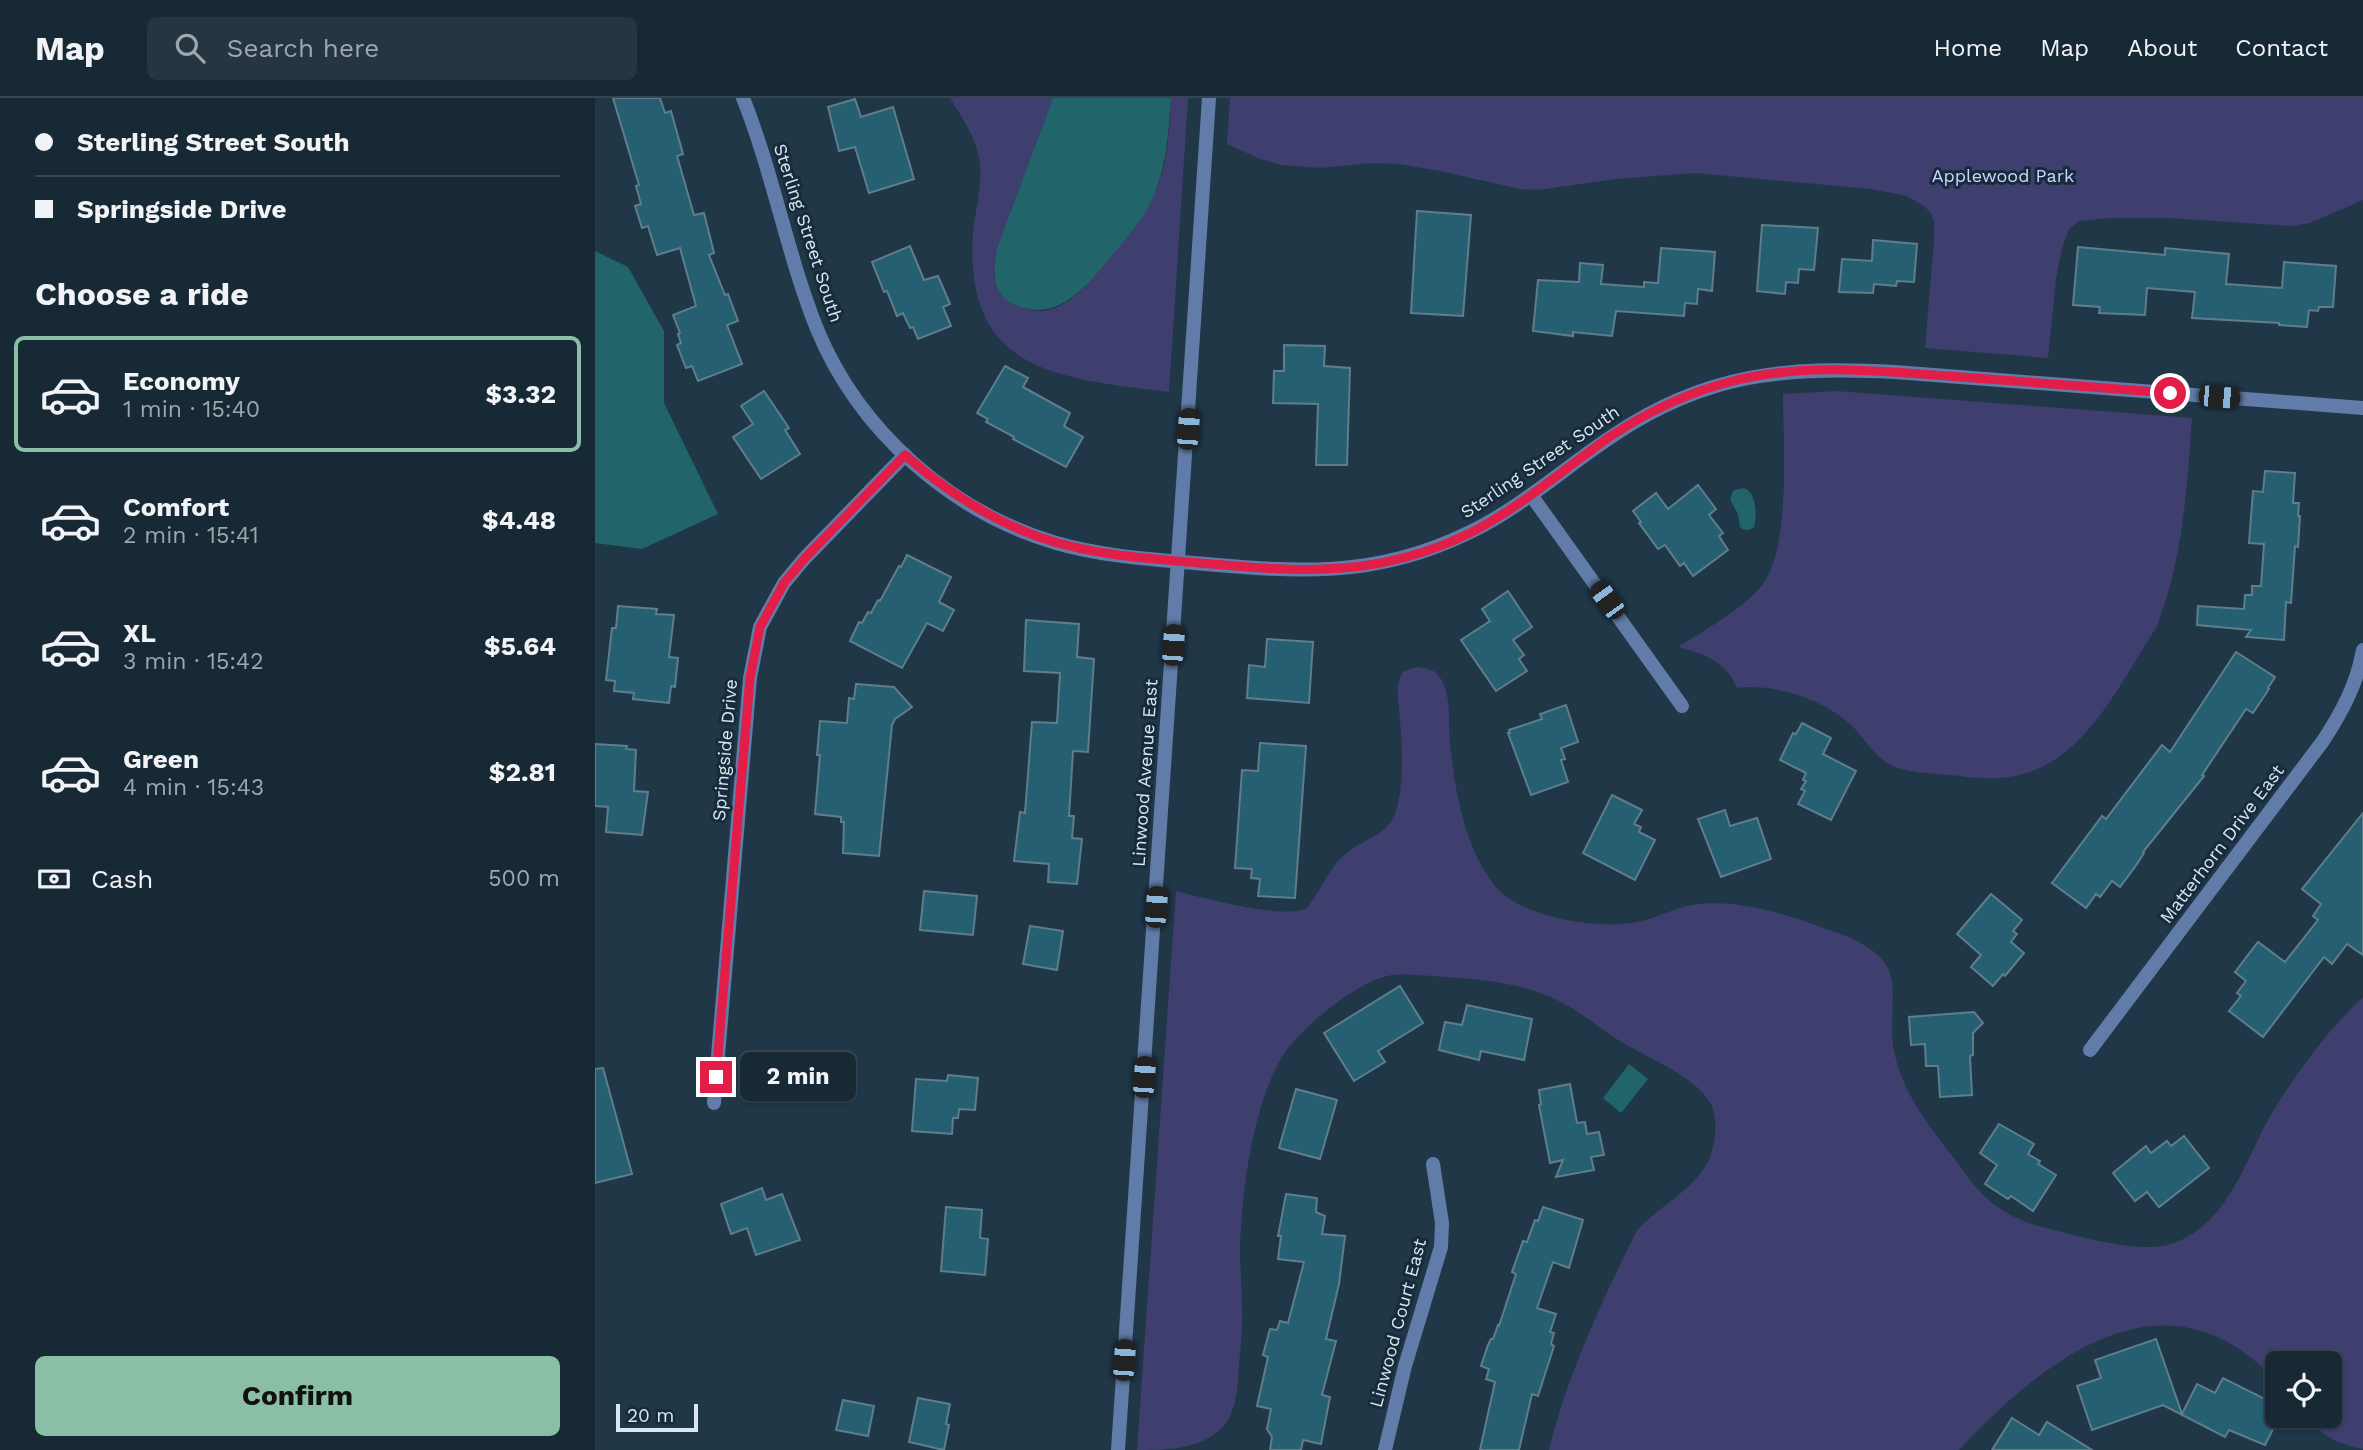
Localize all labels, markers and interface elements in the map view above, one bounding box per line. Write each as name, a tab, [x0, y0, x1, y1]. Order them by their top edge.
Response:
search box	[147, 17, 637, 80]
text: Map	[35, 29, 105, 68]
icon: search	[171, 29, 209, 67]
text: Search here	[227, 33, 379, 63]
text: Home	[1934, 34, 2002, 62]
text: Map	[2040, 34, 2089, 62]
text: About	[2127, 34, 2197, 62]
text: Contact	[2235, 34, 2328, 62]
text: Sterling Street South	[77, 127, 350, 157]
street label: Sterling Street South	[770, 141, 847, 325]
park label: Applewood Park	[1932, 165, 2074, 186]
text: Springside Drive	[77, 194, 286, 224]
text: Choose a ride	[35, 275, 249, 313]
icon: car	[39, 363, 102, 426]
text: Economy	[123, 366, 240, 396]
route start	[2154, 377, 2186, 409]
text: $3.32	[485, 379, 556, 409]
car	[2198, 385, 2241, 409]
text: 1 min · 15:40	[123, 396, 260, 423]
street label: Sterling Street South	[1457, 401, 1623, 522]
car	[1177, 407, 1200, 451]
icon: car	[39, 489, 102, 552]
text: Comfort	[123, 492, 229, 522]
text: $4.48	[482, 505, 556, 535]
text: 2 min · 15:41	[123, 522, 259, 549]
car	[1587, 577, 1628, 623]
icon: car	[39, 615, 102, 678]
text: XL	[123, 618, 156, 648]
car	[1162, 623, 1185, 667]
text: $5.64	[484, 631, 556, 661]
text: 3 min · 15:42	[123, 648, 264, 675]
street label: Springside Drive	[708, 678, 741, 822]
street label: Linwood Avenue East	[1127, 678, 1162, 868]
icon: car	[39, 741, 102, 804]
text: Green	[123, 744, 199, 774]
text: $2.81	[489, 757, 556, 787]
street label: Matterhorn Drive East	[2155, 760, 2288, 927]
text: 4 min · 15:43	[123, 774, 264, 801]
icon: cash	[35, 860, 73, 898]
text: Cash	[91, 864, 153, 894]
text: 500 m	[488, 865, 560, 892]
car	[1145, 885, 1168, 929]
callout: 2 min	[741, 1052, 856, 1102]
car	[1133, 1055, 1156, 1099]
route end	[700, 1061, 732, 1093]
text: 2 min	[767, 1063, 829, 1090]
street label: Linwood Court East	[1365, 1236, 1430, 1410]
car	[1113, 1338, 1136, 1382]
map controls	[2265, 1351, 2342, 1428]
button: locate	[2265, 1351, 2342, 1428]
button: Confirm	[35, 1356, 560, 1436]
scale bar	[616, 1401, 698, 1433]
text: 20 m	[627, 1404, 674, 1427]

